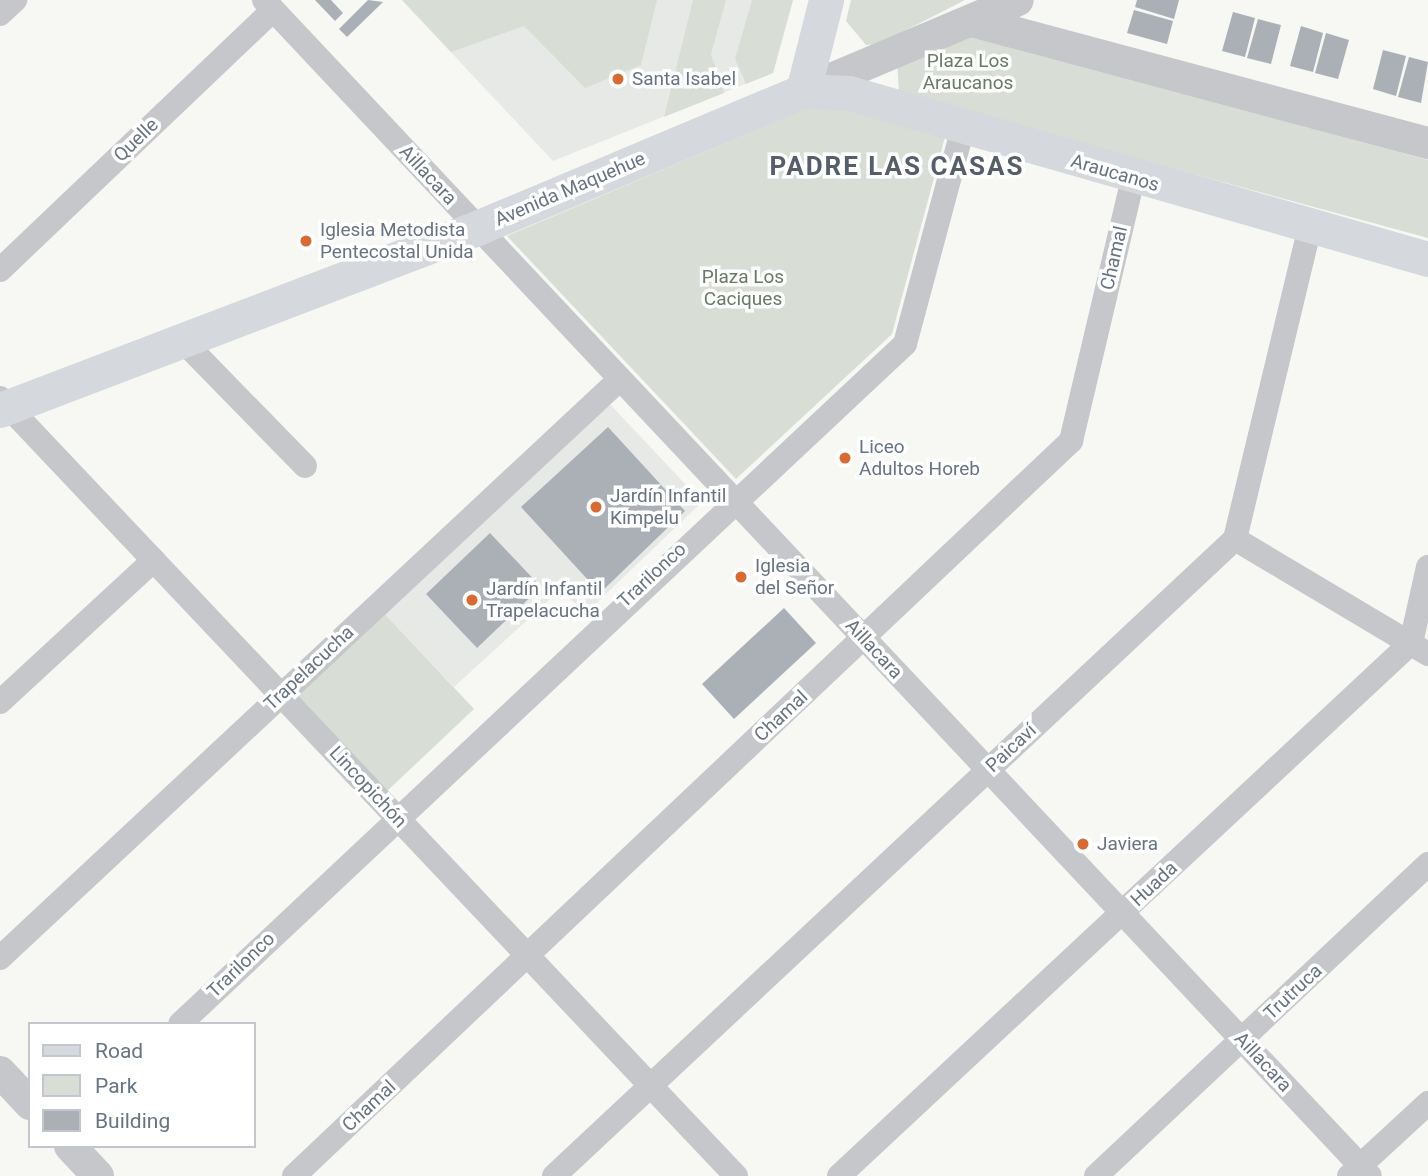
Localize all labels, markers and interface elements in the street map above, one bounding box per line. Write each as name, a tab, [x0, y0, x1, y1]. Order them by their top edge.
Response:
park label: Plaza Los Araucanos	[923, 50, 1013, 94]
place label: Santa Isabel	[632, 68, 736, 90]
marker: Santa Isabel	[610, 71, 626, 87]
street label: Quelle	[109, 113, 163, 167]
street label: Aillacara	[395, 140, 461, 210]
street label: Avenida Maquehue	[491, 147, 649, 231]
street label: Araucanos	[1068, 150, 1162, 196]
district label: PADRE LAS CASAS	[771, 151, 1023, 183]
place label: Iglesia Metodista Pentecostal Unida	[320, 219, 474, 263]
street label: Chamal	[1096, 224, 1132, 292]
marker: Iglesia Metodista Pentecostal Unida	[298, 233, 314, 249]
park label: Plaza Los Caciques	[702, 266, 784, 310]
place label: Liceo Adultos Horeb	[859, 436, 980, 480]
marker: Liceo Adultos Horeb	[837, 450, 853, 466]
place label: Jardín Infantil Kimpelu	[610, 485, 726, 529]
marker: Jardín Infantil Kimpelu	[588, 499, 604, 515]
street label: Trarilonco	[613, 538, 691, 612]
place label: Iglesia del Señor	[755, 555, 834, 599]
marker: Iglesia del Señor	[733, 569, 749, 585]
place label: Jardín Infantil Trapelacucha	[486, 578, 602, 622]
marker: Jardín Infantil Trapelacucha	[464, 592, 480, 608]
street label: Aillacara	[841, 614, 907, 684]
street label: Trapelacucha	[260, 621, 358, 715]
street label: Chamal	[750, 686, 812, 746]
street label: Paicaví	[981, 719, 1041, 777]
street label: Lincopichón	[324, 742, 412, 832]
place label: Javiera	[1097, 833, 1158, 855]
marker: Javiera	[1075, 836, 1091, 852]
street label: Huada	[1126, 857, 1182, 911]
street label: Trarilonco	[203, 927, 279, 1003]
street label: Trutruca	[1259, 959, 1327, 1025]
legend	[28, 1022, 256, 1148]
street label: Aillacara	[1230, 1027, 1296, 1097]
text: Road	[95, 1039, 143, 1063]
text: Park	[95, 1074, 137, 1098]
street label: Chamal	[338, 1076, 400, 1136]
text: Building	[95, 1109, 170, 1133]

